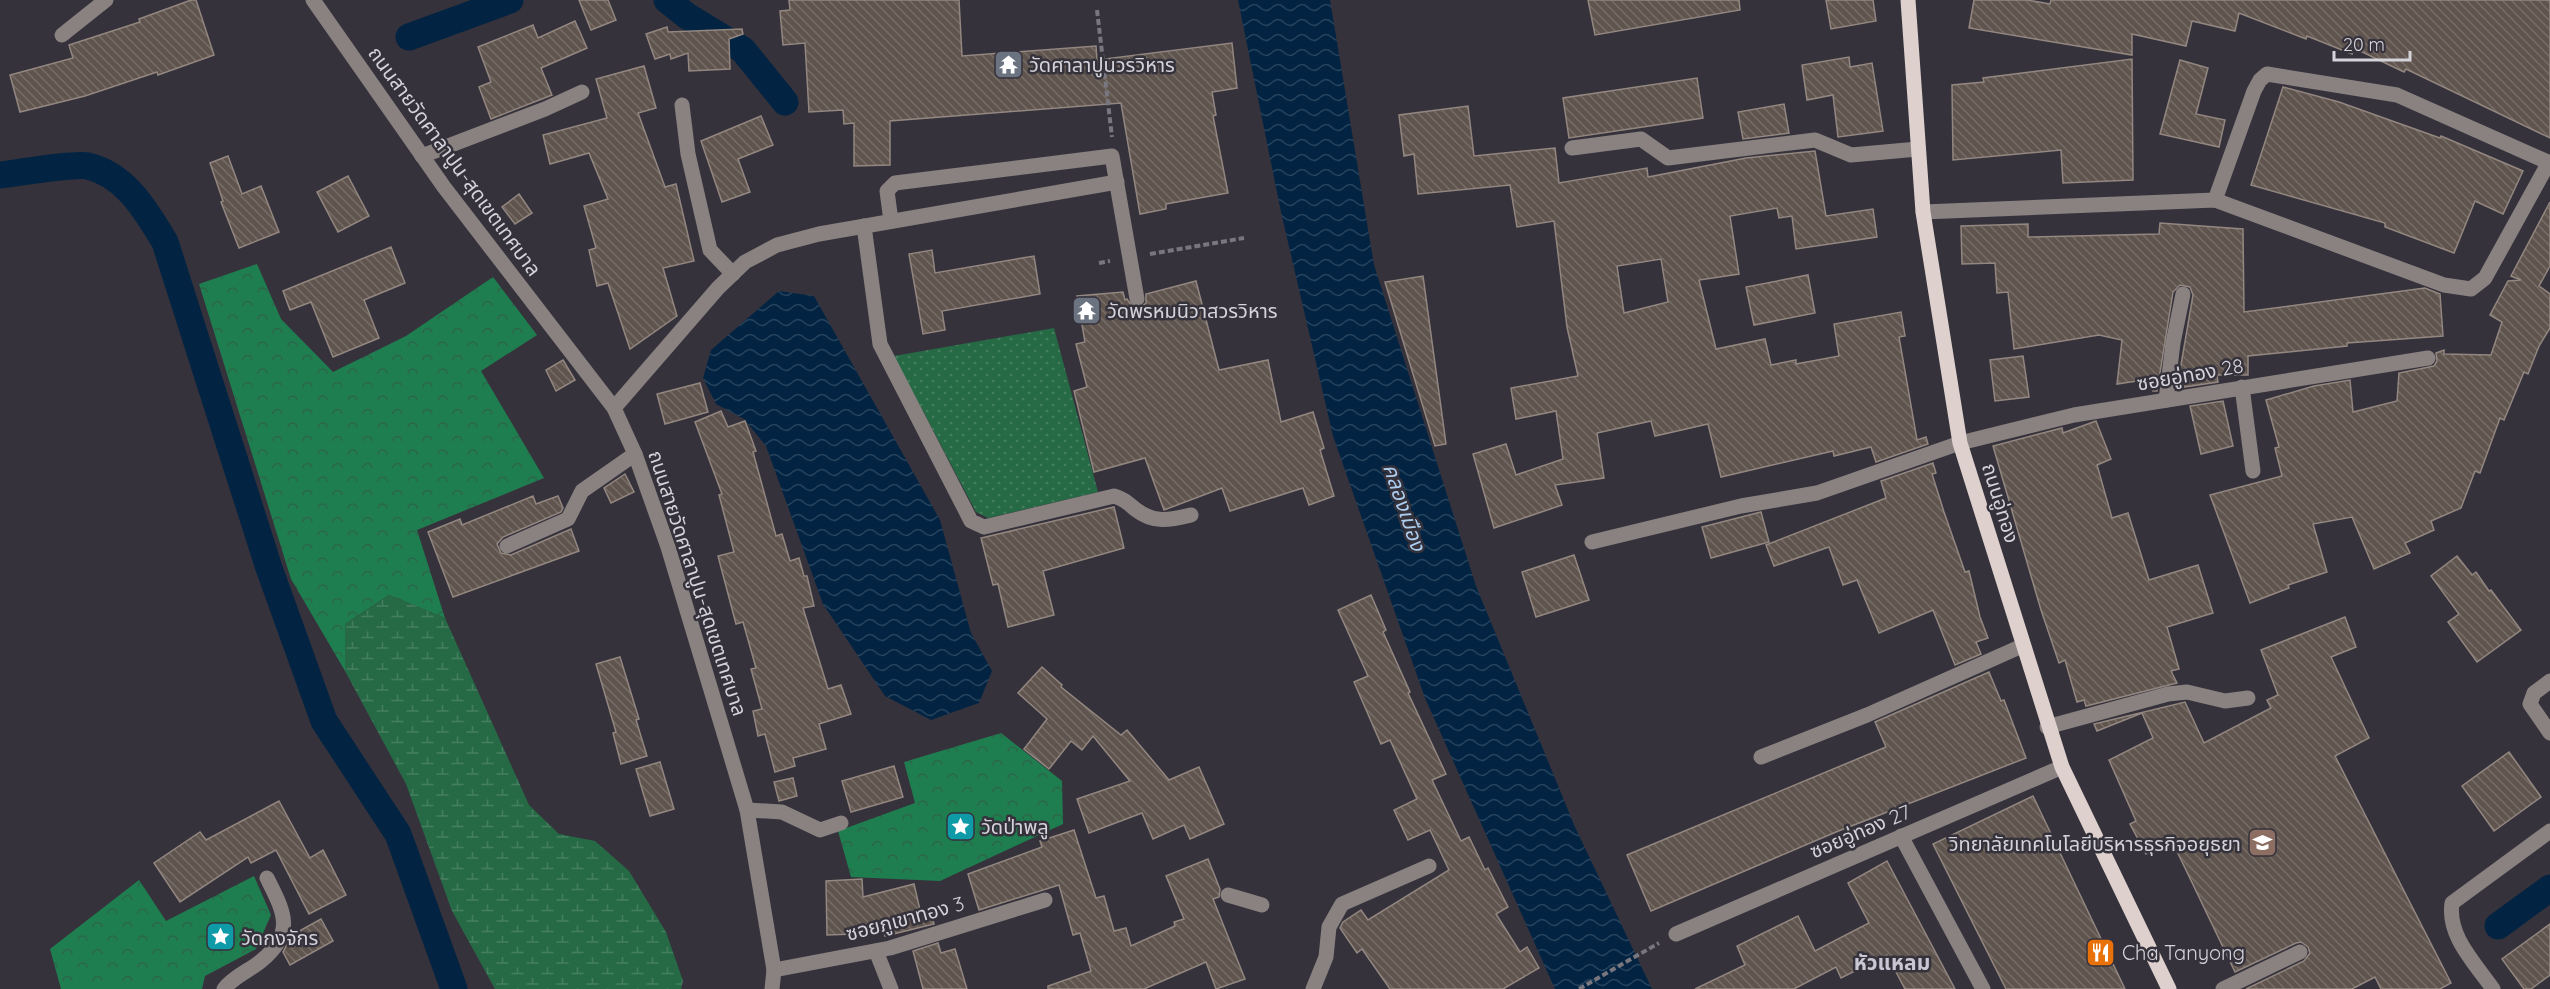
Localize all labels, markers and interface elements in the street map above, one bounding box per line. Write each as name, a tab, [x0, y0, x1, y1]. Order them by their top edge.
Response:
scale bar	[2334, 24, 2410, 62]
text: 20 m	[2343, 33, 2385, 56]
street label: ถนนสายวัดศาลาปูน-สุดเขตเทศบาล	[362, 41, 547, 281]
temple icon: วัดศาลาปูนวรวิหาร	[992, 48, 1024, 80]
place label: วัดศาลาปูนวรวิหาร	[1029, 52, 1175, 78]
temple icon: วัดพรหมนิวาสวรวิหาร	[1070, 294, 1102, 326]
place label: วัดพรหมนิวาสวรวิหาร	[1107, 298, 1278, 323]
street label: ซอยอู่ทอง 28	[2135, 352, 2245, 397]
street label: ถนนสายวัดศาลาปูน-สุดเขตเทศบาล	[642, 447, 753, 719]
water label: คลองเมือง	[1378, 460, 1433, 556]
street label: ถนนอู่ทอง	[1976, 460, 2025, 546]
street label: ซอยอู่ทอง 27	[1806, 799, 1914, 864]
place icon: วัดป่าพลู	[944, 810, 976, 842]
place label: วัดป่าพลู	[981, 814, 1049, 840]
school or university icon: วิทยาลัยเทคโนโลยีบริหารธุรกิจอยุธยา	[2246, 827, 2278, 859]
place label: วิทยาลัยเทคโนโลยีบริหารธุรกิจอยุธยา	[1948, 831, 2241, 856]
street label: ซอยภูเขาทอง 3	[843, 890, 967, 947]
place icon: วัดกงจักร	[204, 921, 236, 953]
place label: วัดกงจักร	[241, 925, 318, 950]
restaurant icon: Cha Tanyong	[2085, 936, 2117, 968]
place label: Cha Tanyong	[2122, 940, 2245, 965]
district label: หัวแหลม	[1854, 949, 1930, 975]

